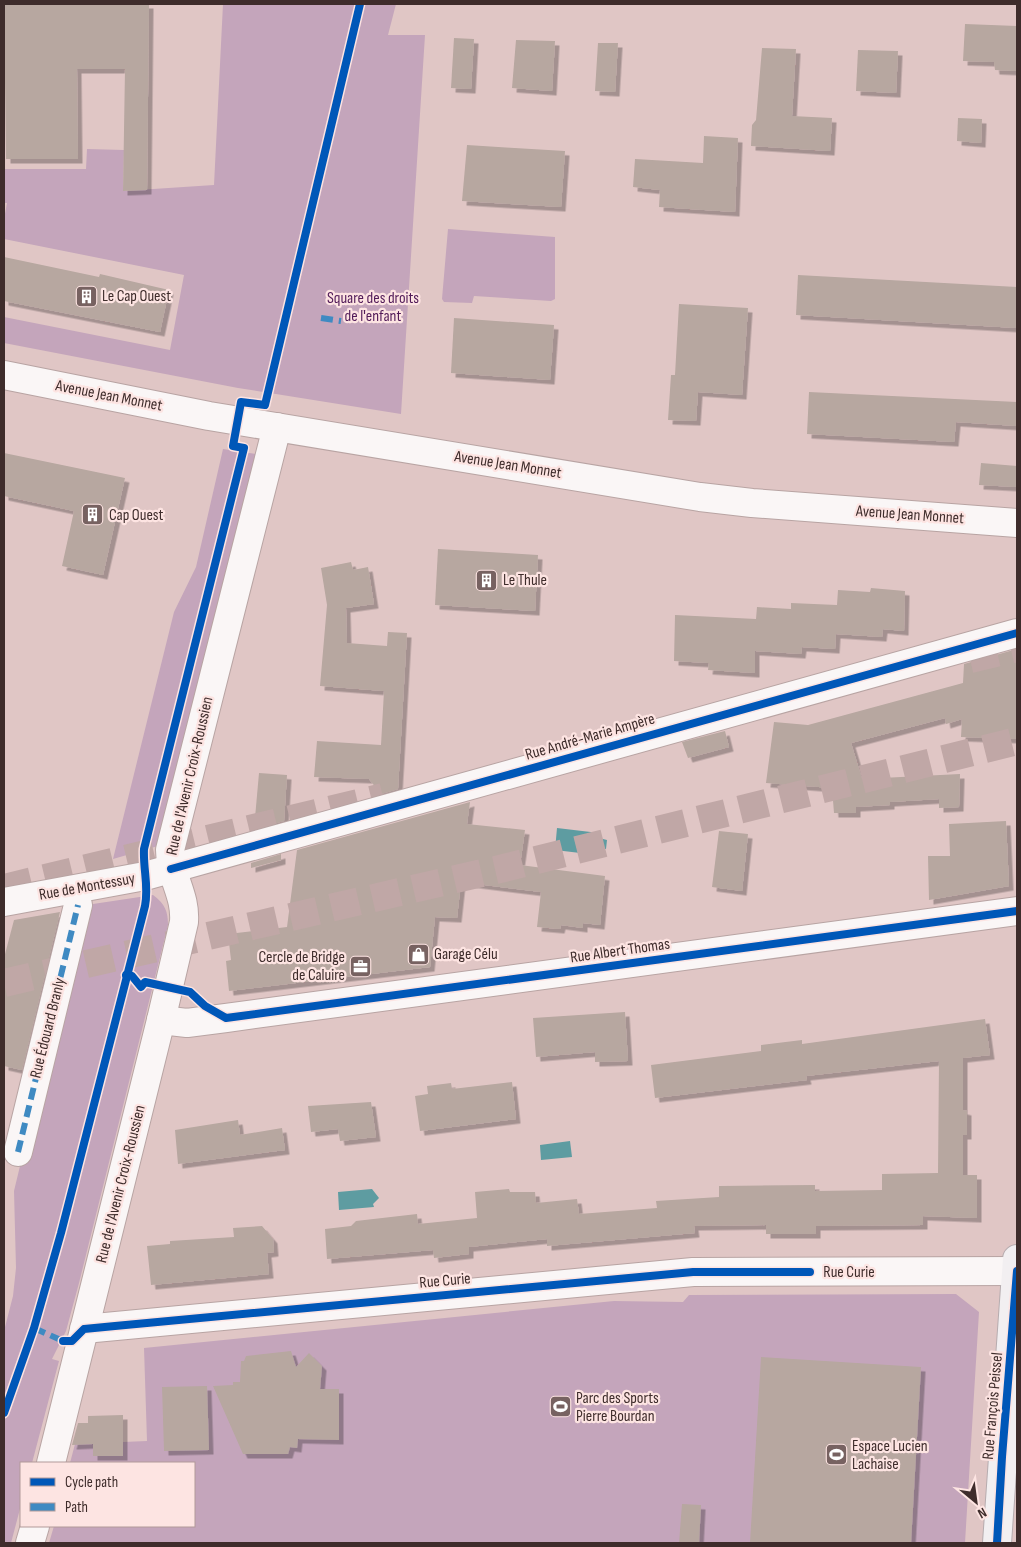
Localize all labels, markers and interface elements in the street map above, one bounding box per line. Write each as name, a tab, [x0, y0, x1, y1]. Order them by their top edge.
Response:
building icon: Le Cap Ouest	[74, 284, 98, 308]
place label: Le Cap Ouest	[102, 287, 171, 306]
park label: Square des droits de l'enfant	[327, 289, 419, 326]
street label: Avenue Jean Monnet	[53, 376, 164, 416]
street label: Avenue Jean Monnet	[452, 447, 563, 483]
street label: Avenue Jean Monnet	[854, 502, 965, 528]
building icon: Cap Ouest	[81, 503, 105, 527]
place label: Cap Ouest	[109, 506, 164, 525]
building icon: Le Thule	[475, 568, 499, 592]
place label: Le Thule	[503, 571, 547, 590]
street label: Rue de l'Avenir Croix-Roussien	[163, 695, 217, 857]
street label: Rue André-Marie Ampère	[523, 709, 657, 765]
street label: Rue de Montessuy	[38, 869, 136, 905]
street label: Rue Albert Thomas	[569, 935, 671, 967]
shop icon: Garage Célu	[406, 942, 430, 966]
place label: Garage Célu	[434, 945, 498, 964]
place label: Cercle de Bridge de Caluire	[259, 948, 345, 985]
office icon: Cercle de Bridge de Caluire	[349, 954, 373, 978]
street label: Rue Édouard Branly	[26, 976, 70, 1080]
street label: Rue de l'Avenir Croix-Roussien	[92, 1103, 150, 1265]
street label: Rue Curie	[823, 1263, 875, 1282]
street label: Rue Curie	[419, 1269, 471, 1293]
street label: Rue François Peissel	[979, 1352, 1007, 1460]
place label: Parc des Sports Pierre Bourdan	[576, 1389, 659, 1426]
sports icon: Parc des Sports Pierre Bourdan	[548, 1395, 572, 1419]
place label: Espace Lucien Lachaise	[852, 1437, 928, 1474]
sports icon: Espace Lucien Lachaise	[824, 1443, 848, 1467]
legend	[20, 1462, 195, 1527]
text: Cycle path	[65, 1473, 118, 1492]
north arrow	[951, 1477, 1001, 1527]
text: Path	[65, 1498, 88, 1517]
text: N	[975, 1504, 989, 1522]

